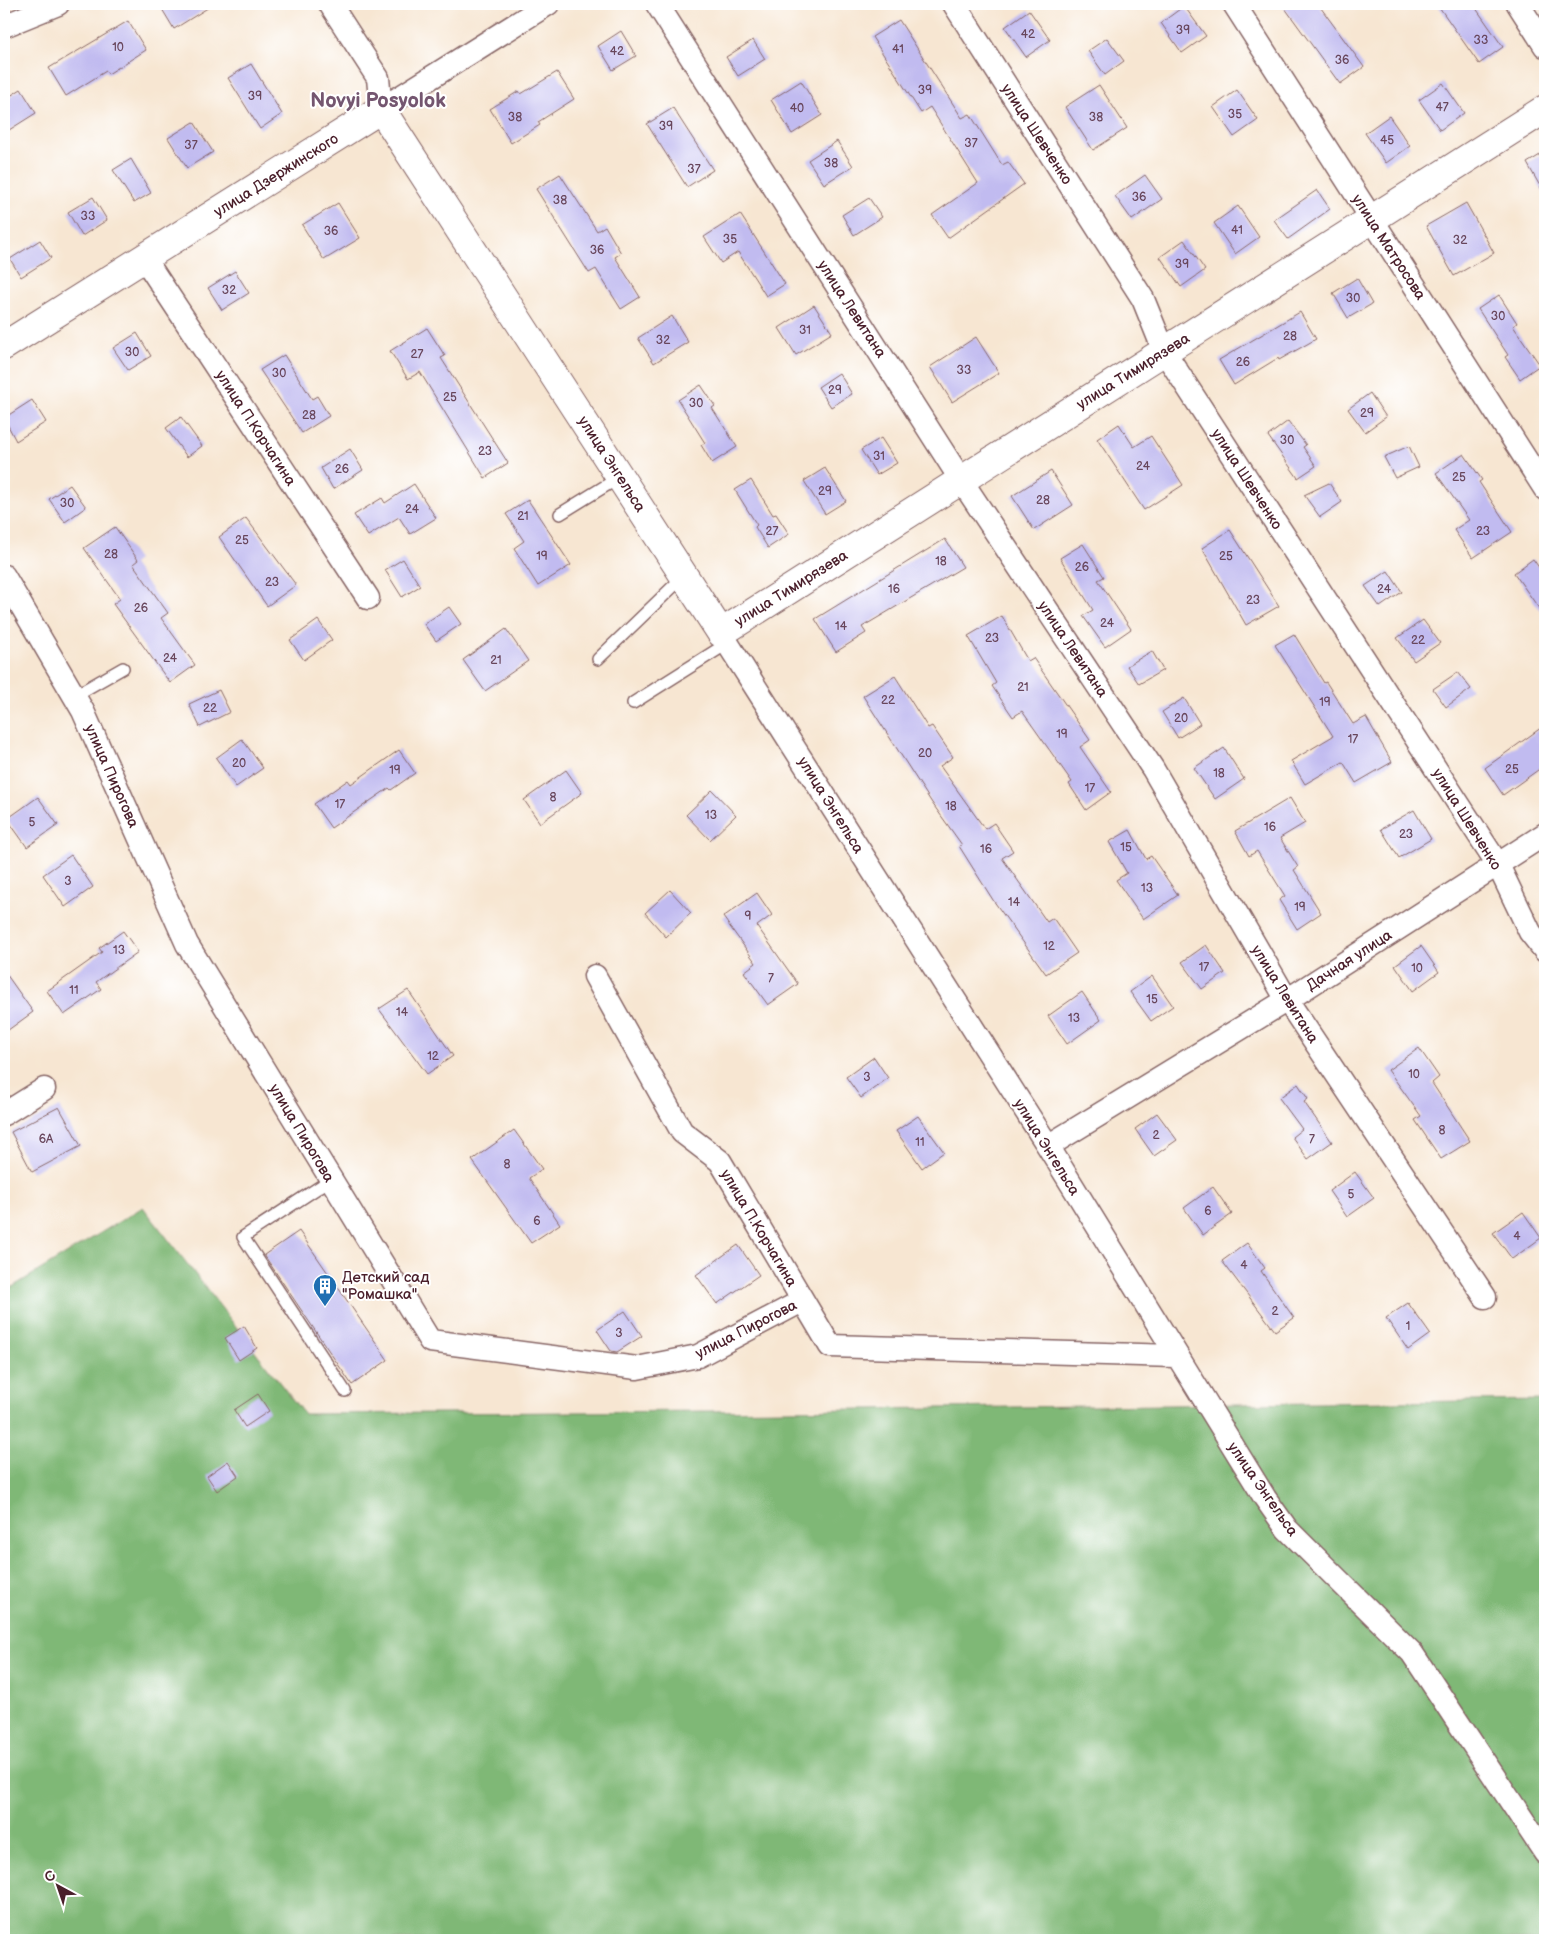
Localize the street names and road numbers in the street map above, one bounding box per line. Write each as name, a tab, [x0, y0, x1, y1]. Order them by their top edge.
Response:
street label: улица Шевченко	[997, 80, 1076, 188]
street label: улица Дзержинского	[210, 129, 342, 222]
street label: улица Матросова	[1347, 191, 1430, 304]
street label: улица Левитана	[813, 257, 890, 362]
street label: улица Тимирязева	[1073, 329, 1194, 414]
street label: улица П.Корчагина	[211, 367, 300, 490]
street label: улица Энгельса	[573, 413, 650, 516]
street label: улица Шевченко	[1207, 425, 1286, 533]
street label: улица Тимирязева	[731, 546, 852, 631]
street label: улица Левитана	[1033, 597, 1112, 701]
street label: улица Пирогова	[80, 721, 143, 831]
street label: улица Энгельса	[793, 753, 868, 857]
street label: улица Шевченко	[1428, 765, 1506, 874]
street label: Дачная улица	[1303, 926, 1396, 995]
street label: улица Левитана	[1247, 942, 1323, 1047]
street label: улица Пирогова	[265, 1081, 338, 1186]
street label: улица Энгельса	[1009, 1095, 1084, 1199]
street label: улица П.Корчагина	[716, 1166, 801, 1291]
street label: улица Пирогова	[692, 1296, 800, 1363]
street label: улица Энгельса	[1223, 1439, 1302, 1540]

